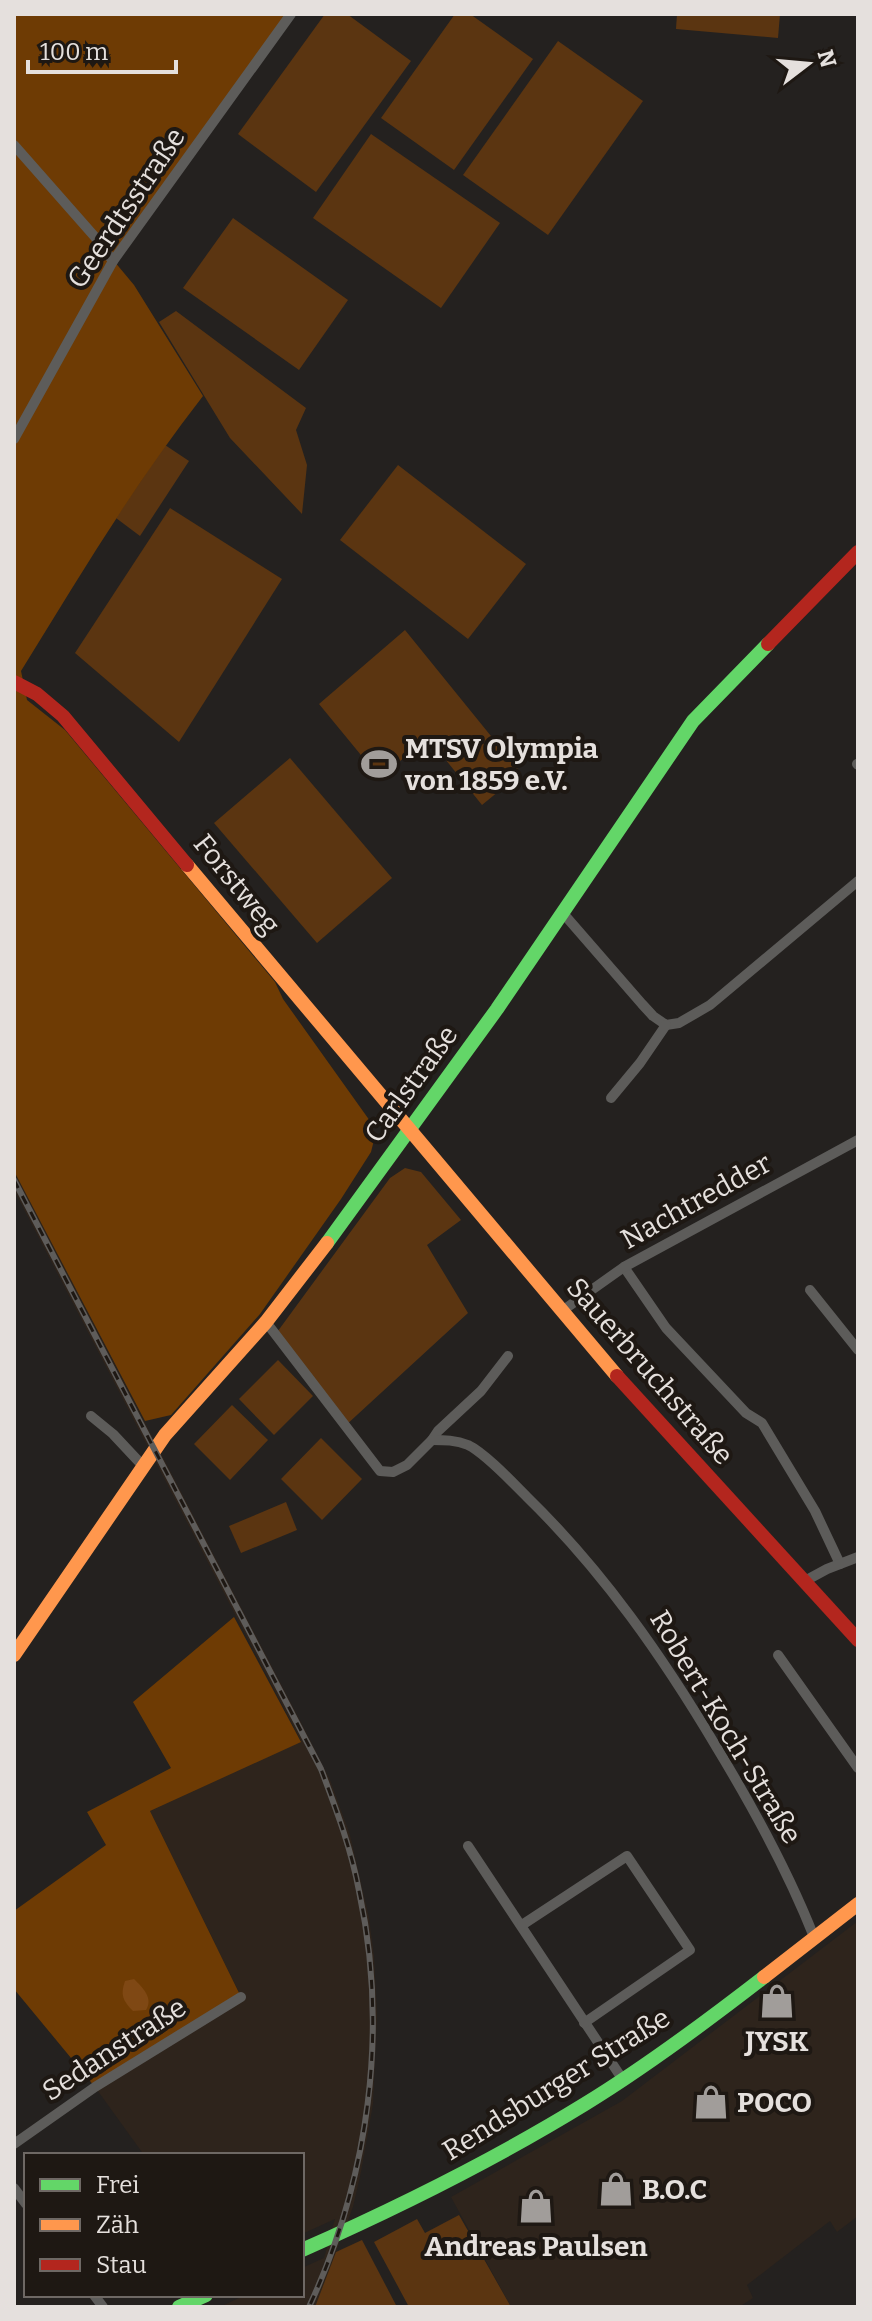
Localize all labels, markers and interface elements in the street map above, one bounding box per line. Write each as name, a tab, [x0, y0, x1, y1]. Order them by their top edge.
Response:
scale bar	[28, 24, 176, 74]
north arrow	[768, 24, 848, 104]
text: 100 m	[40, 38, 108, 66]
text: N	[811, 47, 842, 71]
street label: Geerdtsstraße	[60, 122, 192, 294]
place label: MTSV Olympia von 1859 e.V.	[404, 732, 599, 797]
sports icon: MTSV Olympia von 1859 e.V.	[360, 745, 398, 783]
street label: Forstweg	[187, 828, 287, 940]
street label: Carlstraße	[358, 1019, 464, 1149]
street label: Nachtredder	[615, 1146, 777, 1256]
street label: Sauerbruchstraße	[560, 1271, 740, 1471]
street label: Robert-Koch-Straße	[643, 1604, 809, 1850]
shop icon: JYSK	[758, 1982, 796, 2020]
street label: Sedanstraße	[36, 1990, 192, 2108]
street label: Rendsburger Straße	[436, 2001, 676, 2167]
place label: JYSK	[743, 2025, 809, 2058]
shop icon: POCO	[692, 2083, 730, 2121]
place label: POCO	[737, 2086, 812, 2119]
legend	[24, 2153, 304, 2297]
shop icon: B.O.C	[597, 2170, 635, 2208]
text: Frei	[96, 2171, 139, 2199]
place label: B.O.C	[642, 2173, 707, 2206]
shop icon: Andreas Paulsen	[517, 2187, 555, 2225]
text: Zäh	[96, 2211, 139, 2239]
place label: Andreas Paulsen	[424, 2230, 648, 2263]
text: Stau	[96, 2251, 147, 2279]

